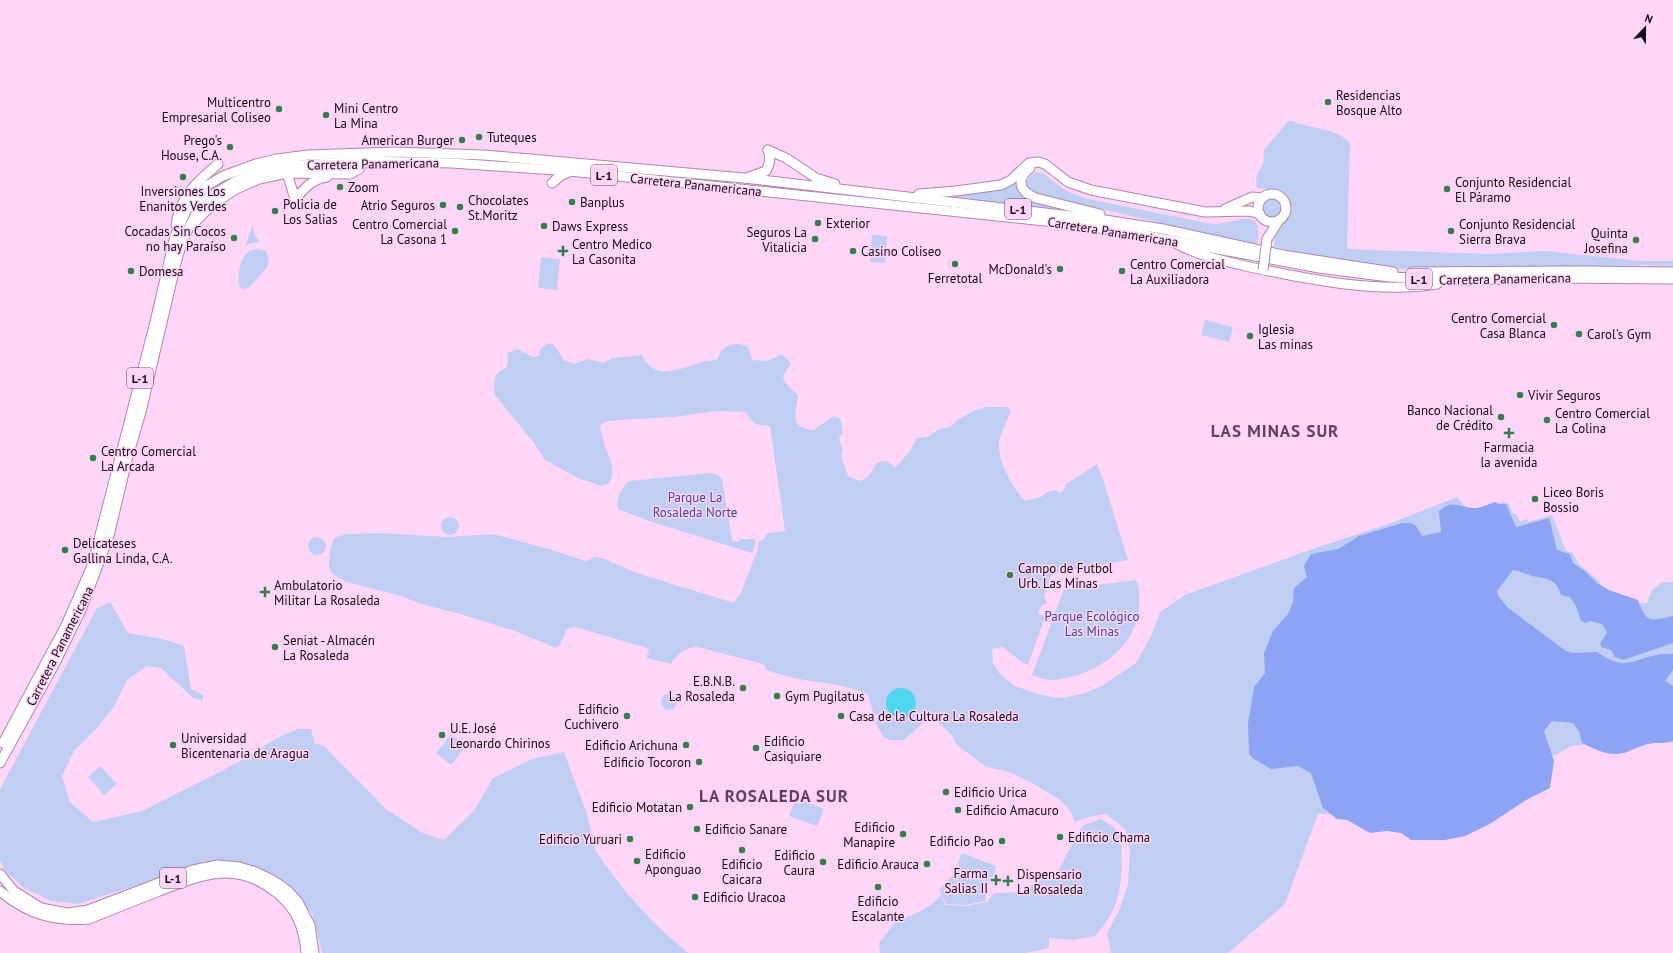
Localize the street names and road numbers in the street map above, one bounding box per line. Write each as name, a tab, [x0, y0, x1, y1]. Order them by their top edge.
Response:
street label: Carretera Panamericana	[307, 154, 439, 174]
road number: L-1	[591, 165, 617, 185]
street label: Carretera Panamericana	[629, 170, 763, 200]
road number: L-1	[1005, 199, 1031, 219]
street label: Carretera Panamericana	[1046, 213, 1180, 251]
road number: L-1	[1406, 269, 1432, 289]
street label: Carretera Panamericana	[1439, 269, 1571, 289]
road number: L-1	[127, 368, 153, 388]
street label: Carretera Panamericana	[22, 583, 98, 709]
road number: L-1	[160, 868, 186, 888]

